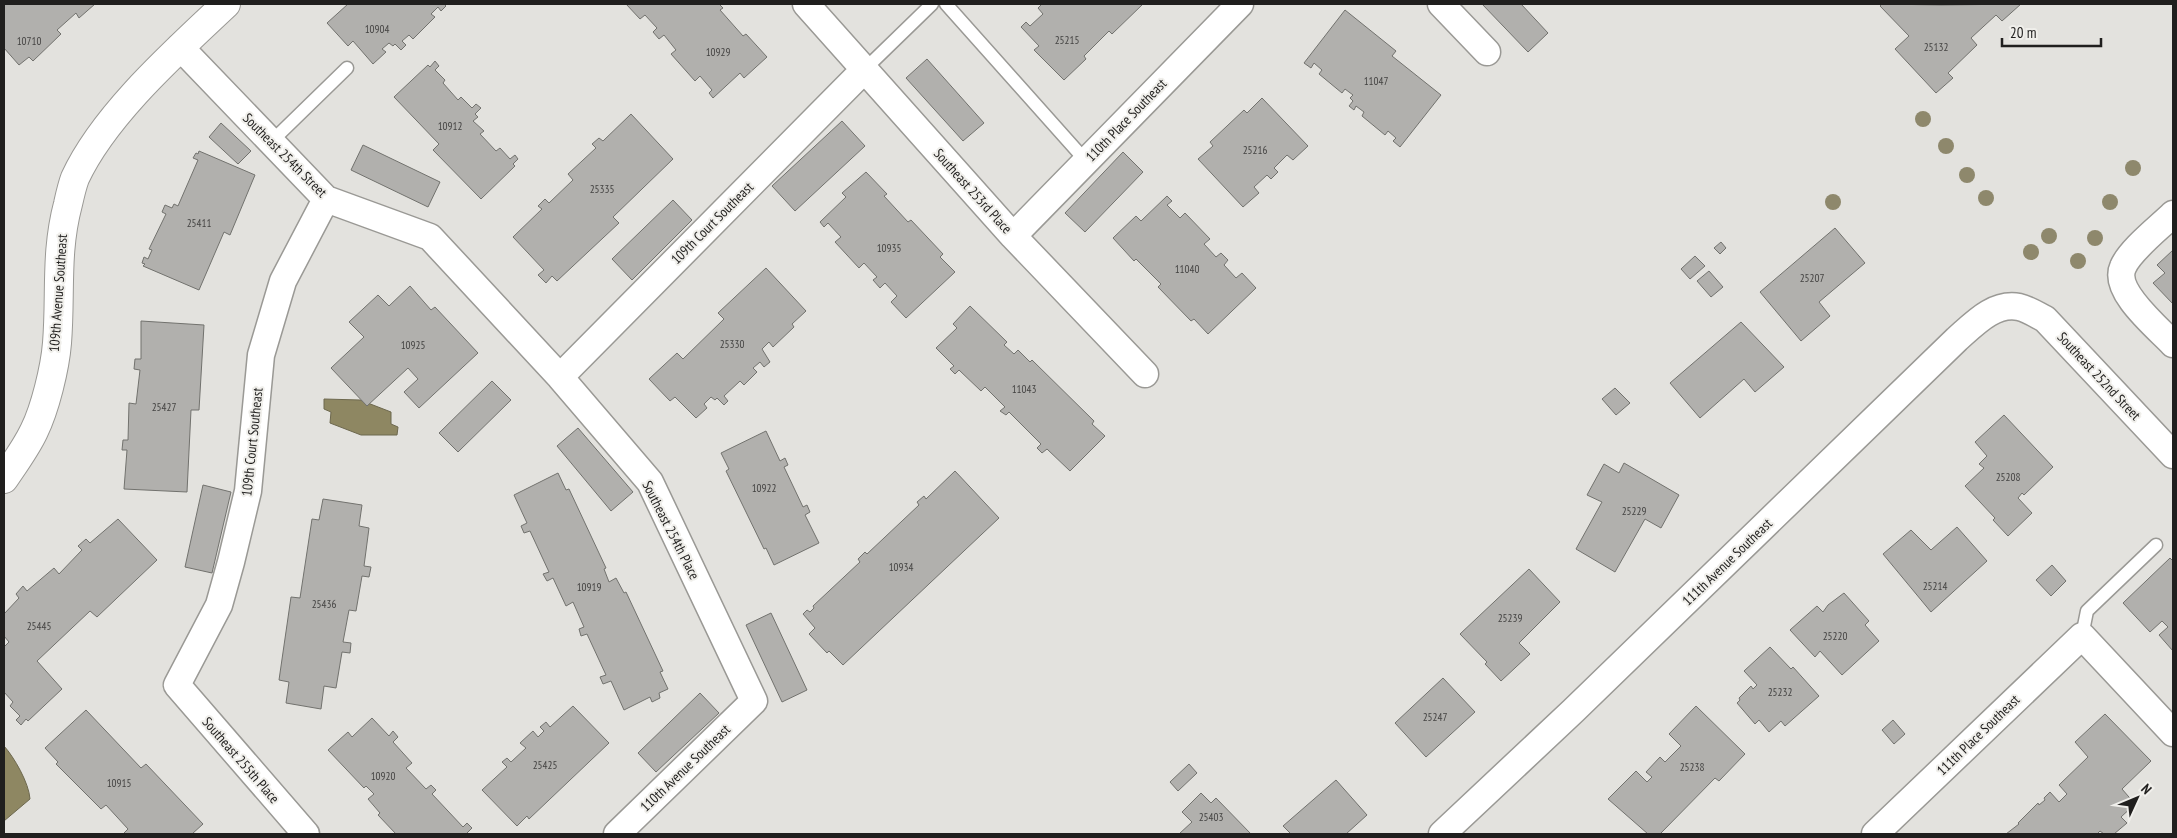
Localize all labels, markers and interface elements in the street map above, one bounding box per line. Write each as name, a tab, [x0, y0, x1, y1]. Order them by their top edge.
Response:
scale bar	[2002, 15, 2101, 47]
house number: 10904	[365, 22, 389, 36]
text: 20 m	[2010, 23, 2036, 42]
house number: 25215	[1055, 33, 1079, 47]
house number: 10710	[17, 34, 41, 48]
house number: 25132	[1924, 40, 1948, 54]
house number: 10929	[706, 45, 730, 59]
house number: 11047	[1364, 74, 1388, 88]
street label: 110th Place Southeast	[1082, 75, 1170, 165]
street label: Southeast 254th Street	[239, 109, 331, 201]
house number: 10912	[438, 119, 462, 133]
house number: 25216	[1243, 143, 1267, 157]
street label: Southeast 253rd Place	[930, 145, 1016, 238]
street label: 109th Court Southeast	[667, 178, 757, 268]
house number: 25335	[590, 182, 614, 196]
house number: 25411	[187, 216, 211, 230]
street label: 109th Avenue Southeast	[45, 233, 71, 352]
house number: 10935	[877, 241, 901, 255]
house number: 11040	[1175, 262, 1199, 276]
house number: 25207	[1800, 271, 1824, 285]
street label: Southeast 252nd Street	[2054, 328, 2145, 424]
house number: 25330	[720, 337, 744, 351]
house number: 10925	[401, 338, 425, 352]
house number: 11043	[1012, 382, 1036, 396]
street label: 109th Court Southeast	[237, 387, 267, 497]
house number: 25427	[152, 400, 176, 414]
house number: 25208	[1996, 470, 2020, 484]
street label: Southeast 254th Place	[638, 478, 704, 583]
house number: 10922	[752, 481, 776, 495]
house number: 25229	[1622, 504, 1646, 518]
street label: 111th Avenue Southeast	[1678, 514, 1776, 609]
house number: 10934	[889, 560, 913, 574]
house number: 25214	[1923, 579, 1947, 593]
house number: 10919	[577, 580, 601, 594]
house number: 25436	[312, 597, 336, 611]
house number: 25239	[1498, 611, 1522, 625]
house number: 25445	[27, 619, 51, 633]
house number: 25220	[1823, 629, 1847, 643]
house number: 25232	[1768, 685, 1792, 699]
street label: 111th Place Southeast	[1933, 691, 2023, 779]
house number: 25247	[1423, 710, 1447, 724]
street label: Southeast 255th Place	[199, 713, 284, 807]
street label: 110th Avenue Southeast	[636, 720, 734, 815]
house number: 25425	[533, 758, 557, 772]
house number: 25238	[1680, 760, 1704, 774]
house number: 10920	[371, 769, 395, 783]
north arrow	[2112, 773, 2162, 823]
house number: 10915	[107, 776, 131, 790]
text: N	[2137, 780, 2155, 798]
house number: 25403	[1199, 810, 1223, 824]

